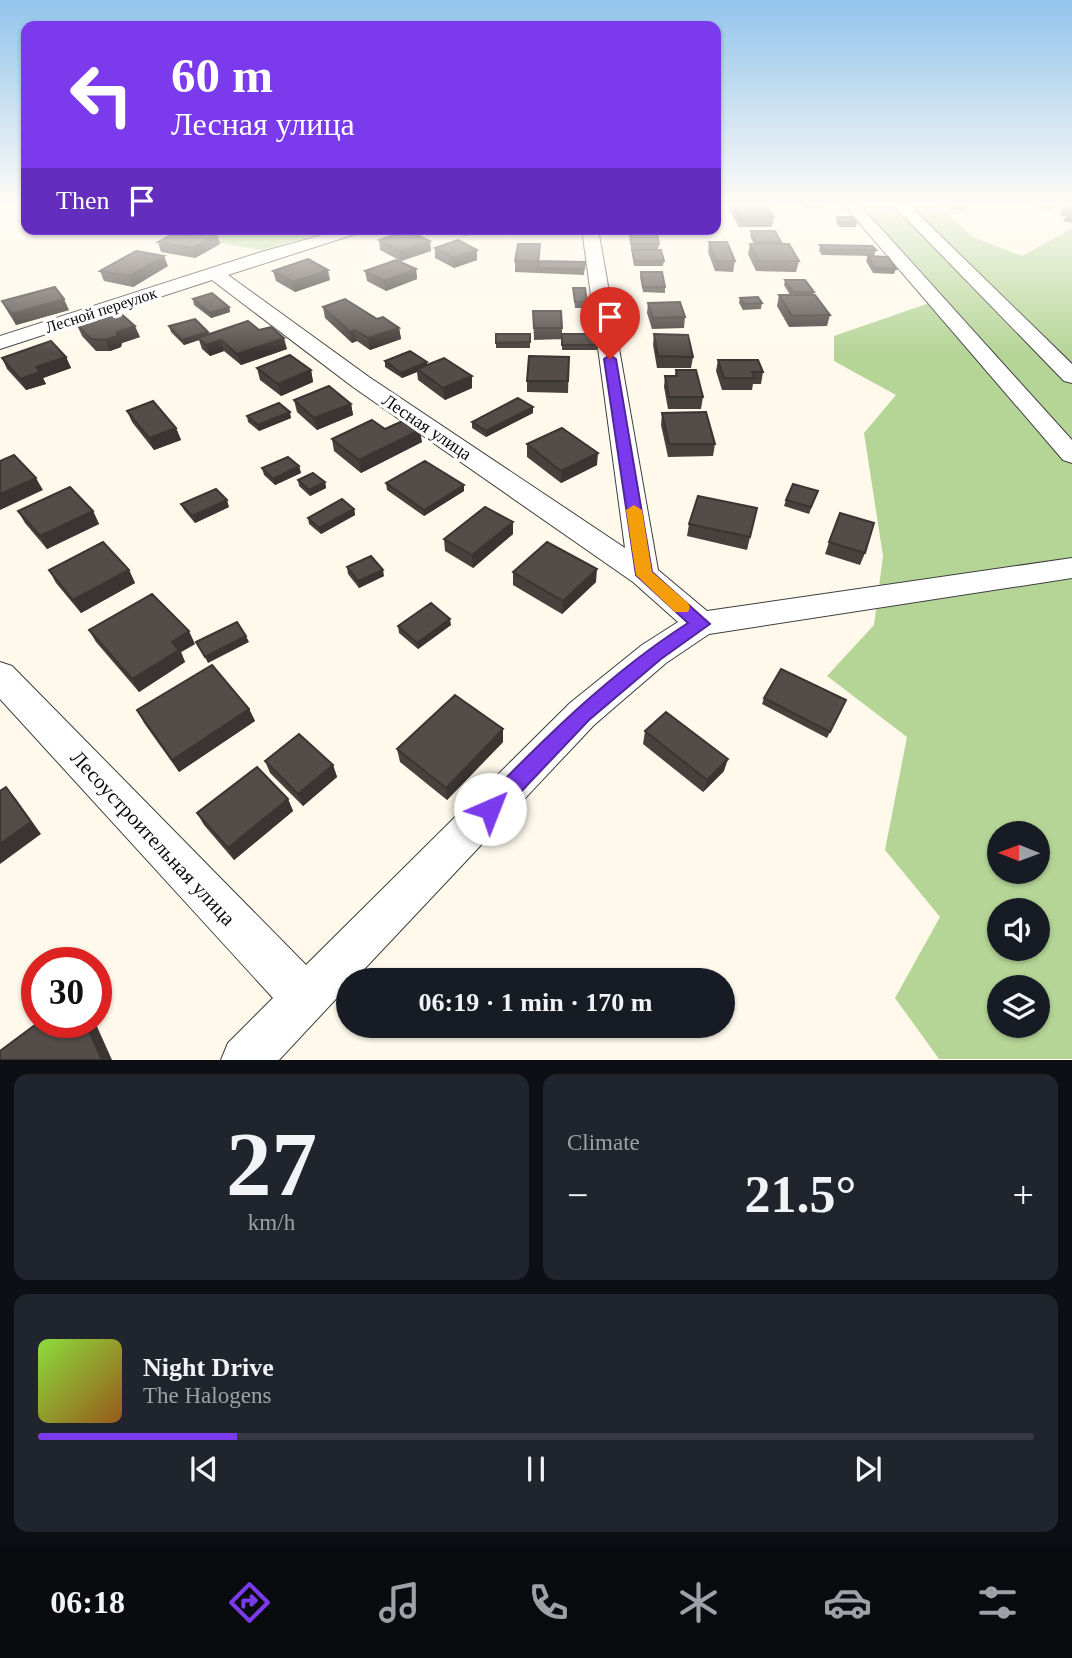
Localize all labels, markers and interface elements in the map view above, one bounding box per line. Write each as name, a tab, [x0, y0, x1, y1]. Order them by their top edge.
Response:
text: 60 m	[171, 48, 273, 103]
icon: left	[56, 49, 147, 140]
text: Лесная улица	[171, 106, 355, 142]
icon: arrive	[123, 182, 161, 220]
text: Then	[56, 186, 109, 215]
street label: Лесной переулок	[43, 284, 159, 337]
pin	[580, 287, 640, 359]
icon: arrive	[591, 298, 629, 336]
street label: Лесная улица	[379, 390, 475, 464]
street label: Лесоустроительная улица	[66, 746, 241, 931]
position arrow	[453, 772, 527, 846]
north arrow	[987, 821, 1050, 884]
map controls	[987, 821, 1050, 1038]
button: sound	[987, 898, 1050, 961]
speed limit sign: 30	[21, 947, 112, 1038]
button: layers	[987, 975, 1050, 1038]
text: 06:19 · 1 min · 170 m	[419, 988, 653, 1017]
text: 27	[226, 1114, 317, 1215]
text: Climate	[567, 1130, 640, 1155]
text: 21.5°	[745, 1166, 856, 1223]
text: −	[567, 1174, 588, 1216]
text: +	[1013, 1174, 1034, 1216]
text: km/h	[248, 1210, 295, 1235]
text: Night Drive	[143, 1353, 274, 1382]
text: The Halogens	[143, 1383, 271, 1408]
icon: previous	[185, 1450, 223, 1488]
icon: pause	[517, 1450, 555, 1488]
icon: next	[849, 1450, 887, 1488]
icon: directions	[225, 1578, 274, 1627]
icon: music	[375, 1578, 424, 1627]
icon: phone	[524, 1578, 573, 1627]
icon: climate	[674, 1578, 723, 1627]
icon: car	[823, 1578, 872, 1627]
icon: filters	[973, 1578, 1022, 1627]
text: 06:18	[50, 1584, 125, 1620]

